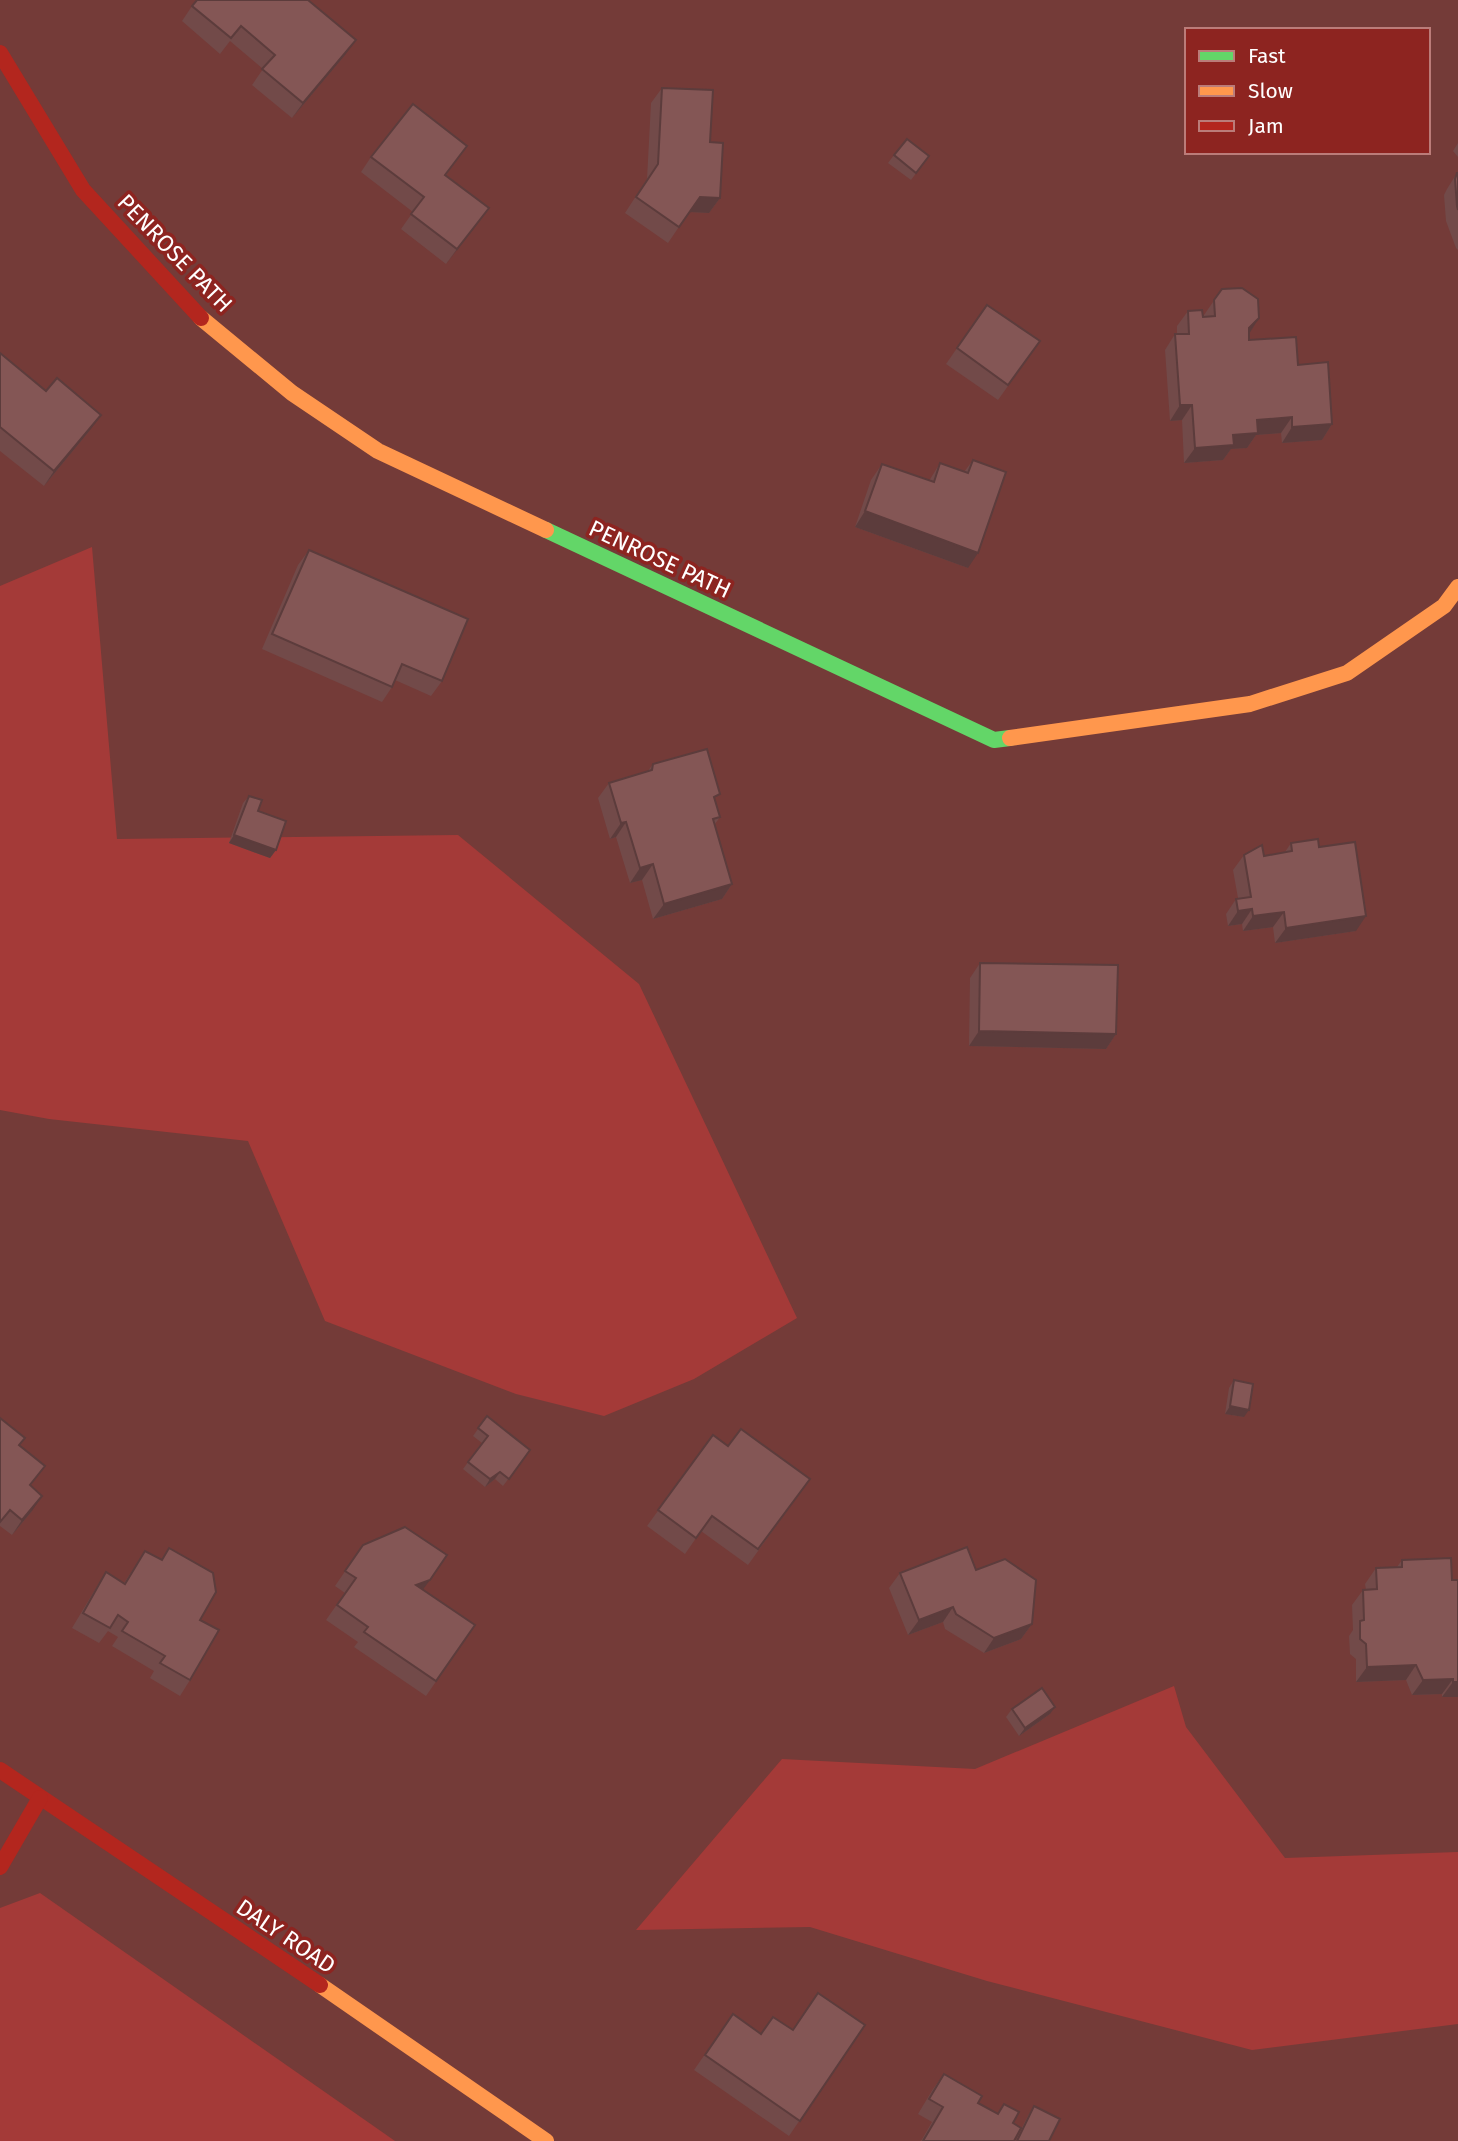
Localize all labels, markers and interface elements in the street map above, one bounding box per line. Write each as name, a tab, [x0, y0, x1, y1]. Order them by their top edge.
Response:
legend	[1185, 28, 1430, 154]
text: Fast	[1248, 43, 1286, 69]
text: Slow	[1248, 78, 1293, 104]
text: Jam	[1248, 113, 1284, 139]
street label: PENROSE PATH	[112, 188, 238, 318]
street label: PENROSE PATH	[585, 514, 735, 604]
street label: DALY ROAD	[231, 1893, 341, 1979]

